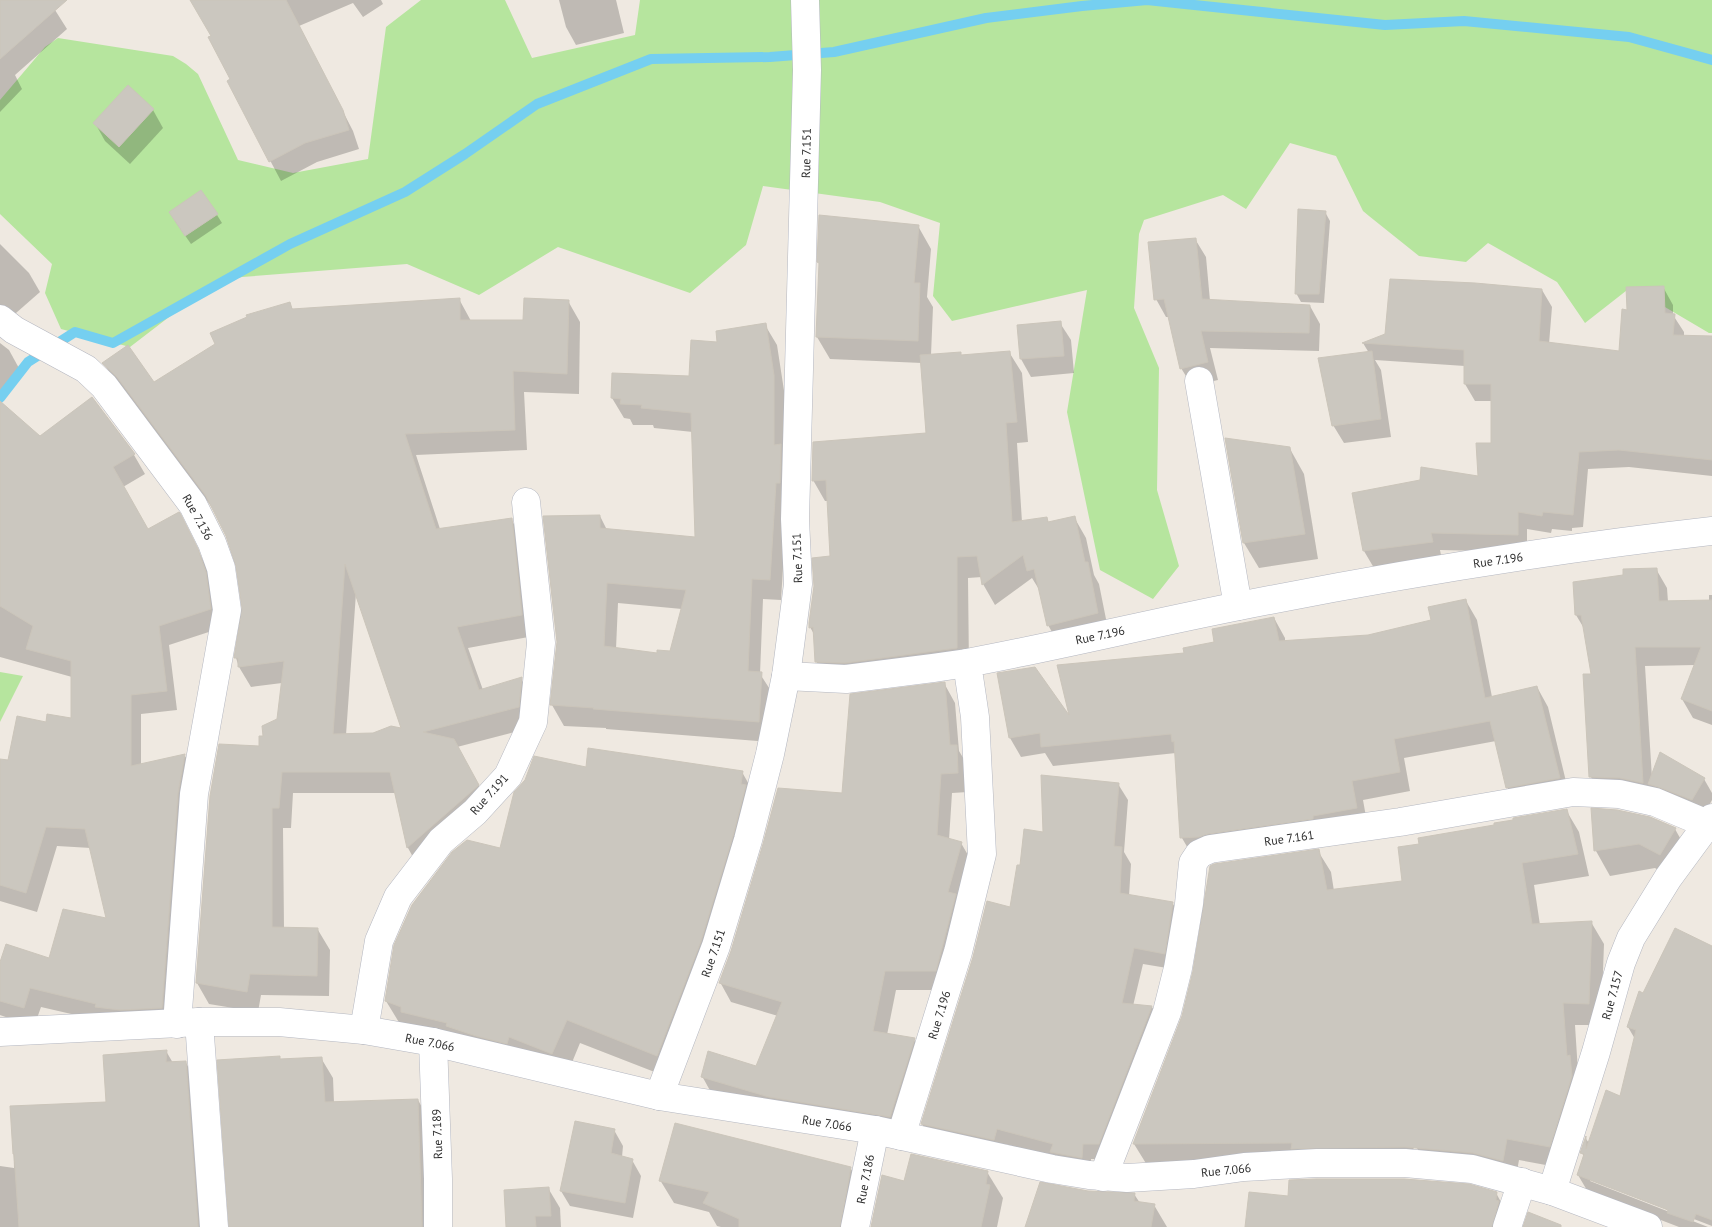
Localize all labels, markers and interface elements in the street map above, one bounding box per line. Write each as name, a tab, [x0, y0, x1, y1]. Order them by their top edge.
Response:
street label: Rue 7.151	[798, 128, 814, 178]
street label: Rue 7.136	[179, 491, 217, 543]
street label: Rue 7.151	[789, 533, 805, 583]
street label: Rue 7.196	[1472, 549, 1524, 571]
street label: Rue 7.196	[1074, 622, 1126, 648]
street label: Rue 7.191	[467, 770, 511, 818]
street label: Rue 7.161	[1263, 827, 1315, 849]
street label: Rue 7.151	[698, 927, 728, 979]
street label: Rue 7.157	[1598, 969, 1626, 1021]
street label: Rue 7.196	[924, 989, 954, 1041]
street label: Rue 7.066	[404, 1030, 456, 1054]
street label: Rue 7.189	[429, 1109, 445, 1159]
street label: Rue 7.066	[801, 1112, 853, 1134]
street label: Rue 7.186	[853, 1153, 877, 1205]
street label: Rue 7.066	[1200, 1160, 1252, 1180]

